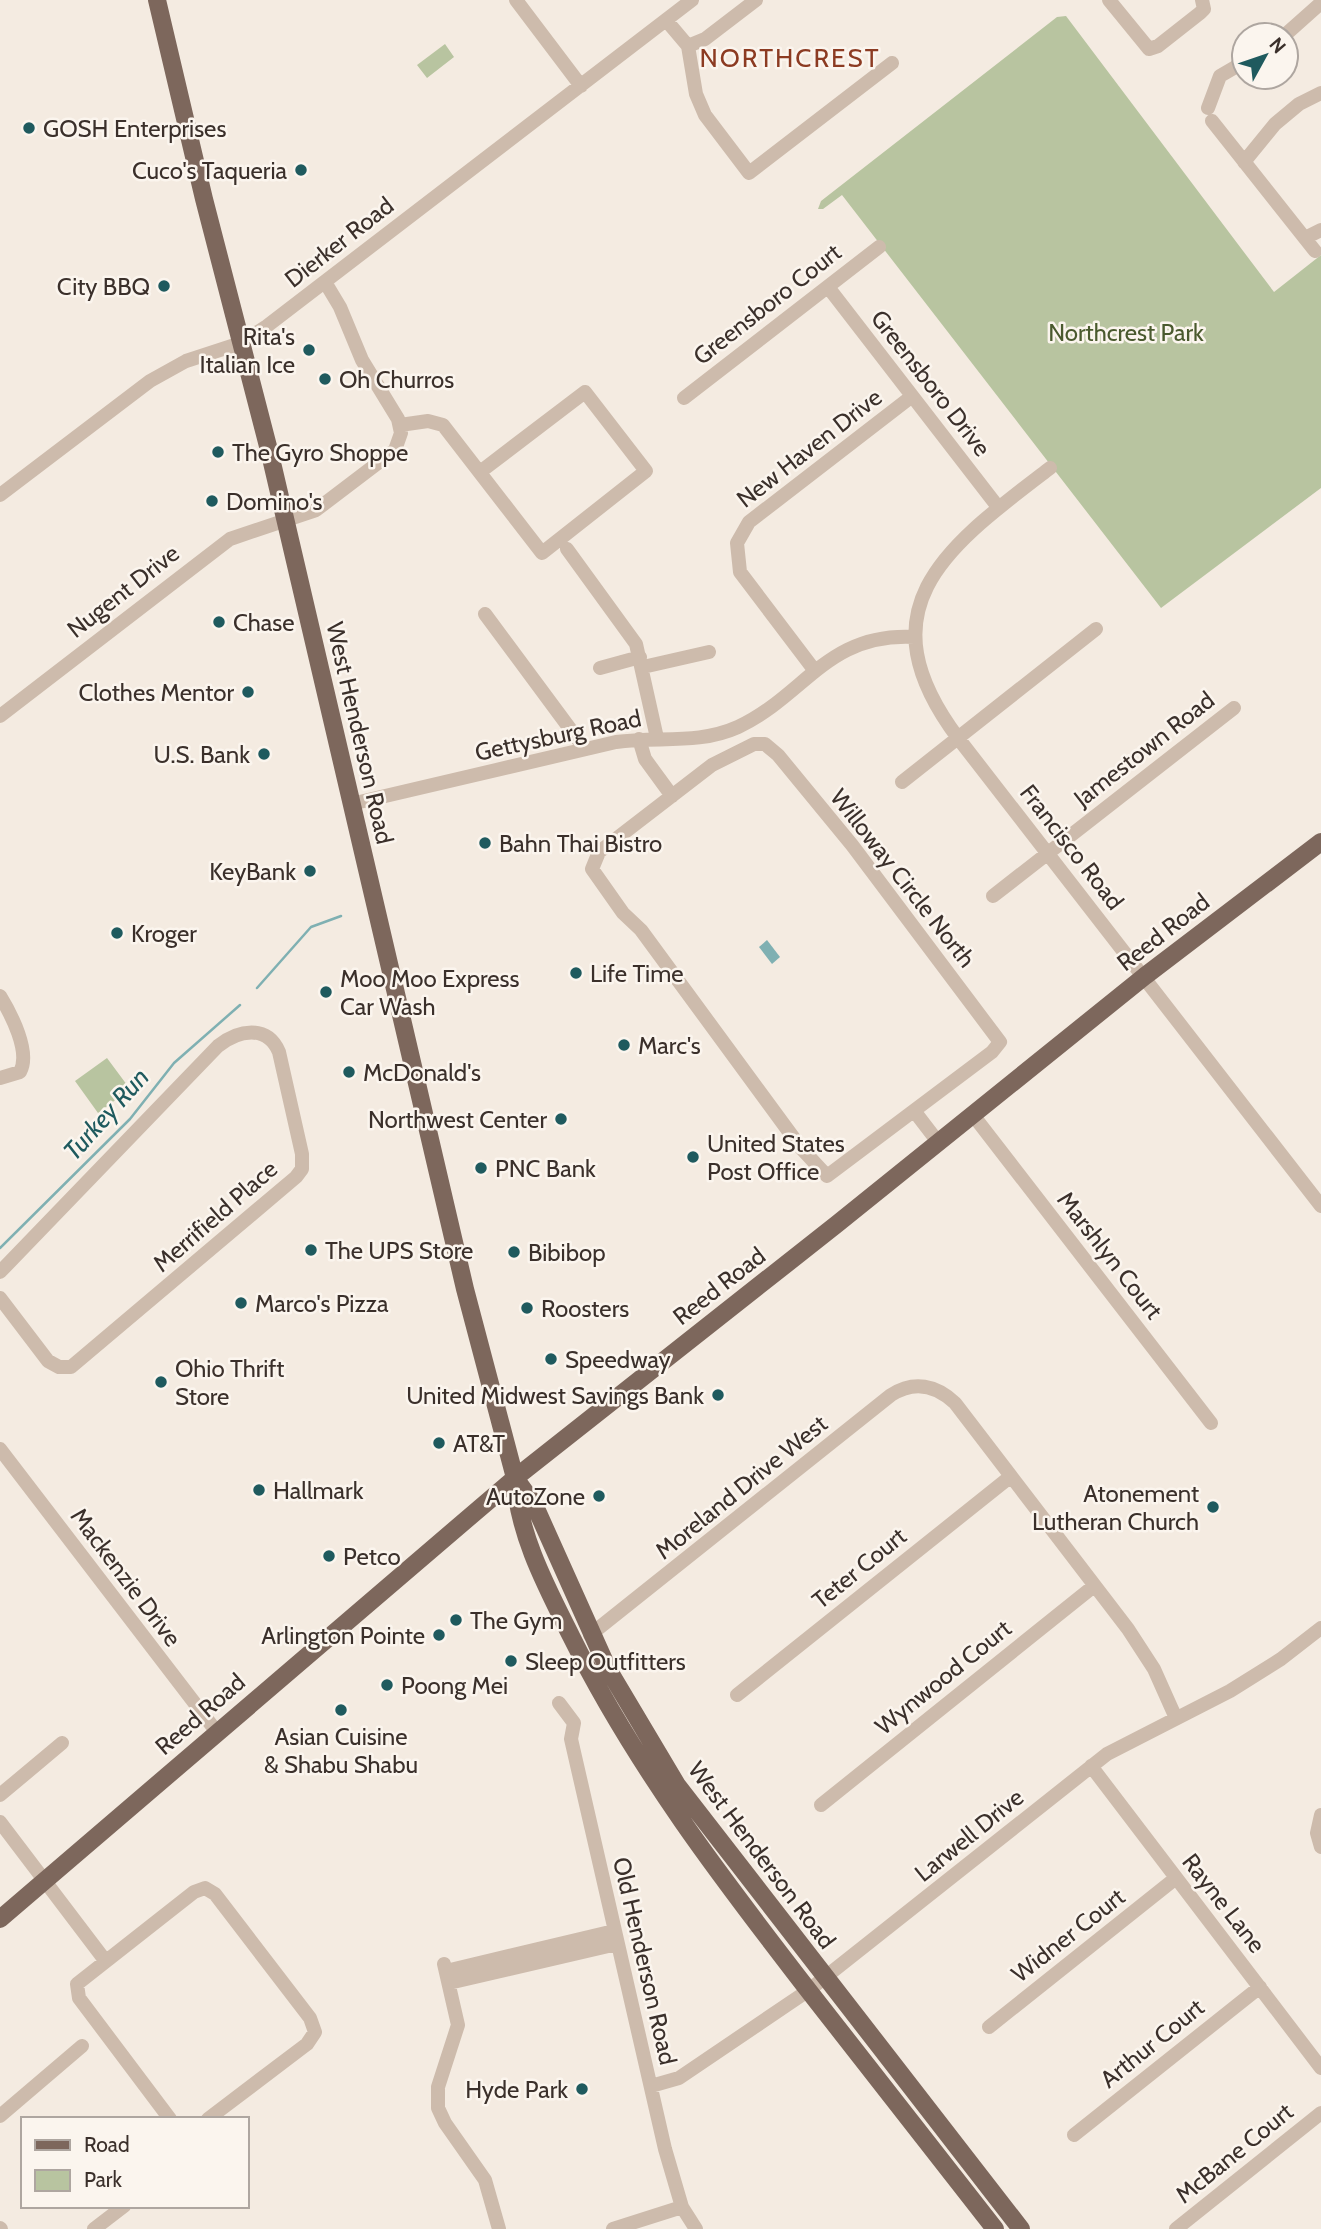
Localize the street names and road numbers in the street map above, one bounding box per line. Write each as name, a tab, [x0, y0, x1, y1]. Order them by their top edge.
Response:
street label: Dierker Road	[279, 191, 399, 293]
street label: Greensboro Court	[687, 237, 847, 371]
street label: Greensboro Drive	[865, 304, 997, 462]
street label: New Haven Drive	[731, 382, 887, 514]
street label: Nugent Drive	[61, 538, 185, 644]
street label: West Henderson Road	[320, 619, 400, 847]
street label: Jamestown Road	[1067, 685, 1220, 813]
street label: Gettysburg Road	[472, 703, 644, 767]
street label: Francisco Road	[1014, 779, 1130, 915]
street label: Willoway Circle North	[824, 783, 982, 973]
street label: Reed Road	[1111, 887, 1215, 977]
street label: Merrifield Place	[147, 1154, 283, 1278]
street label: Marshlyn Court	[1051, 1186, 1169, 1324]
street label: Reed Road	[667, 1241, 771, 1331]
street label: Moreland Drive West	[649, 1409, 833, 1565]
street label: Mackenzie Drive	[65, 1502, 187, 1652]
street label: Teter Court	[806, 1521, 912, 1615]
street label: Wynwood Court	[869, 1613, 1017, 1741]
street label: Reed Road	[149, 1667, 251, 1761]
street label: West Henderson Road	[682, 1756, 842, 1954]
street label: Larwell Drive	[909, 1782, 1029, 1888]
street label: Rayne Lane	[1176, 1848, 1272, 1958]
street label: Old Henderson Road	[607, 1854, 683, 2068]
street label: Widner Court	[1006, 1882, 1130, 1988]
street label: Arthur Court	[1094, 1992, 1210, 2094]
street label: McBane Court	[1169, 2097, 1299, 2209]

